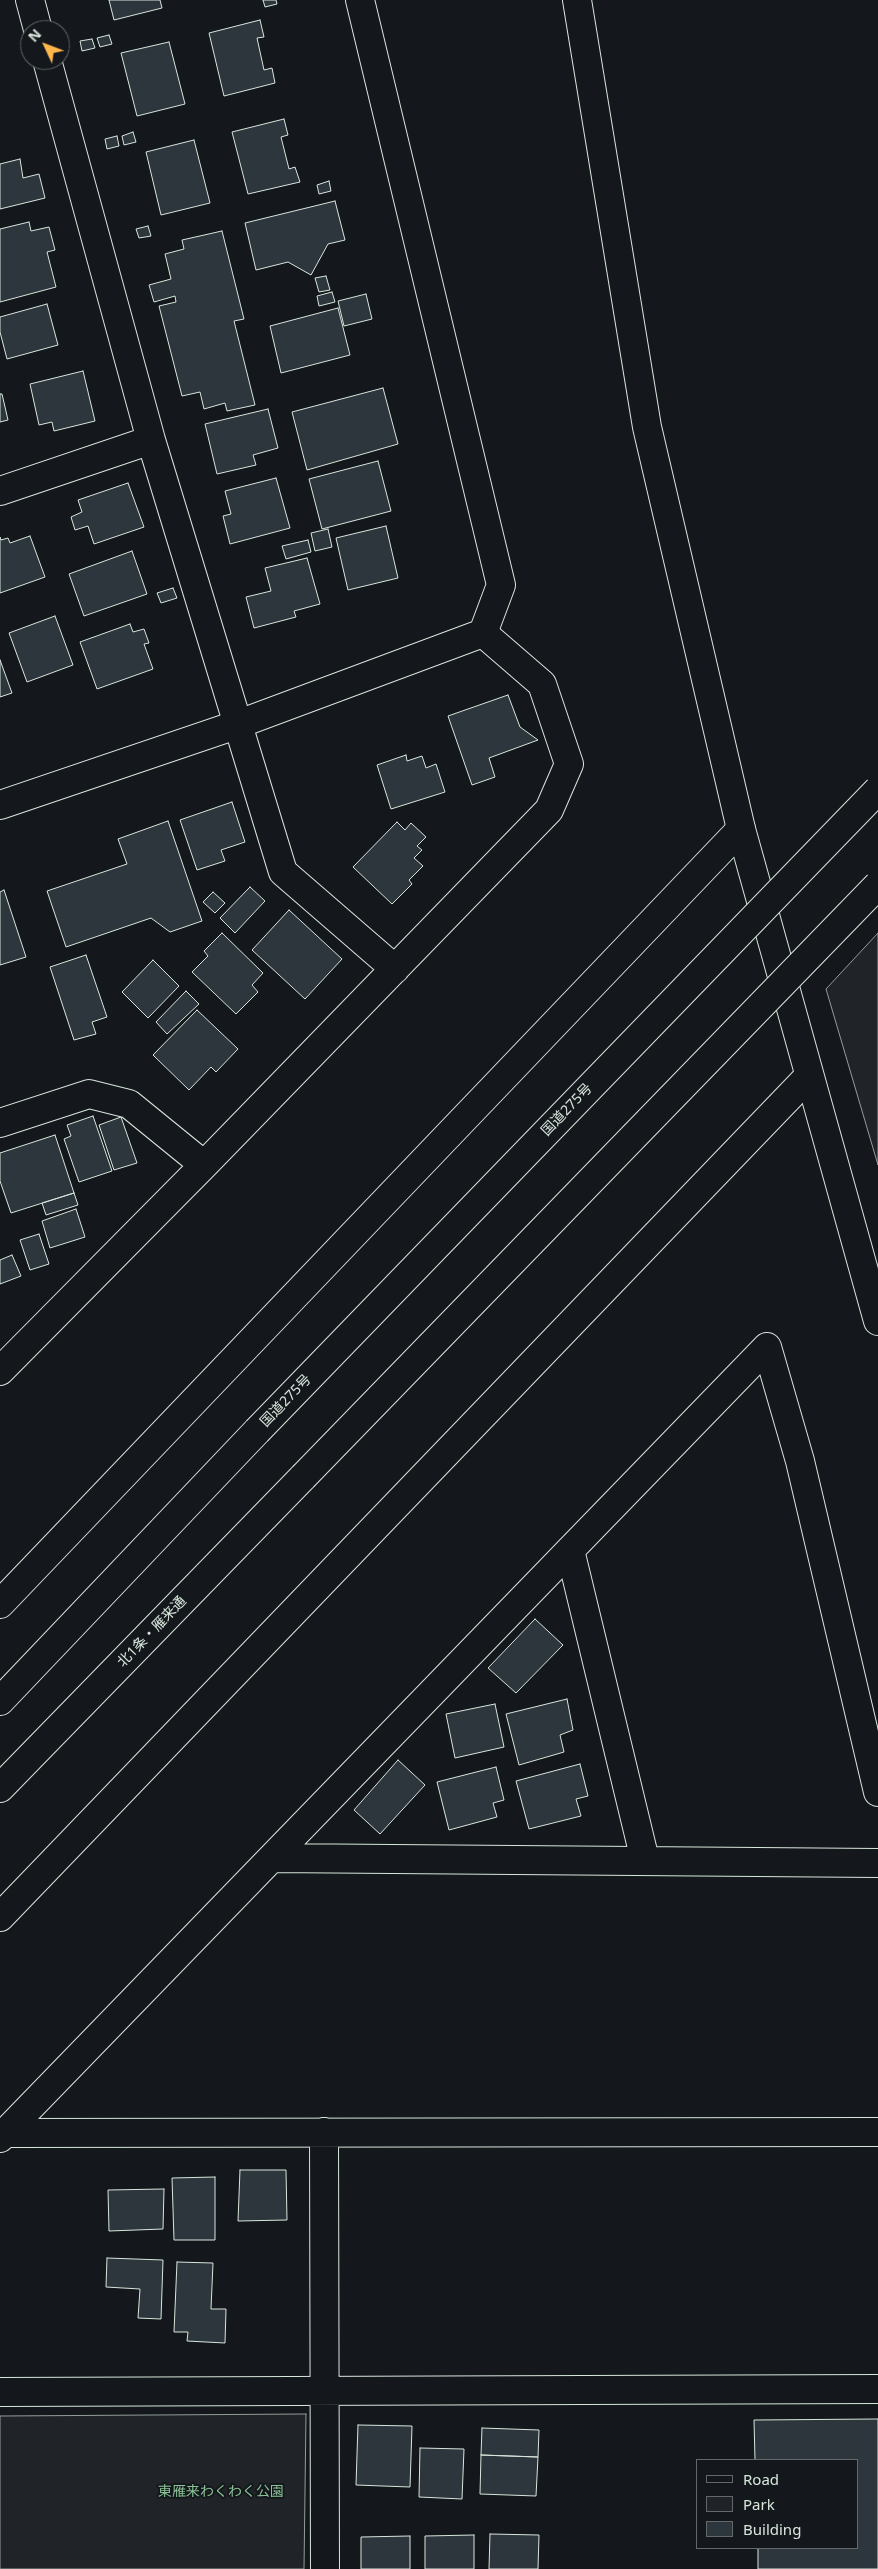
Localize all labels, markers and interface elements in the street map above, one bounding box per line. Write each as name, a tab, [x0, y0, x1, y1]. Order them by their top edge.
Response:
north arrow	[20, 20, 70, 70]
text: N	[24, 24, 45, 46]
street label: 国道275号	[538, 1080, 596, 1140]
street label: 国道275号	[257, 1371, 315, 1431]
street label: 北1条・雁来通	[114, 1593, 190, 1671]
legend	[696, 2459, 858, 2549]
text: Road	[743, 2469, 779, 2489]
park label: 東雁来わくわく公園	[158, 2484, 284, 2500]
text: Park	[743, 2494, 775, 2514]
text: Building	[743, 2519, 801, 2539]

